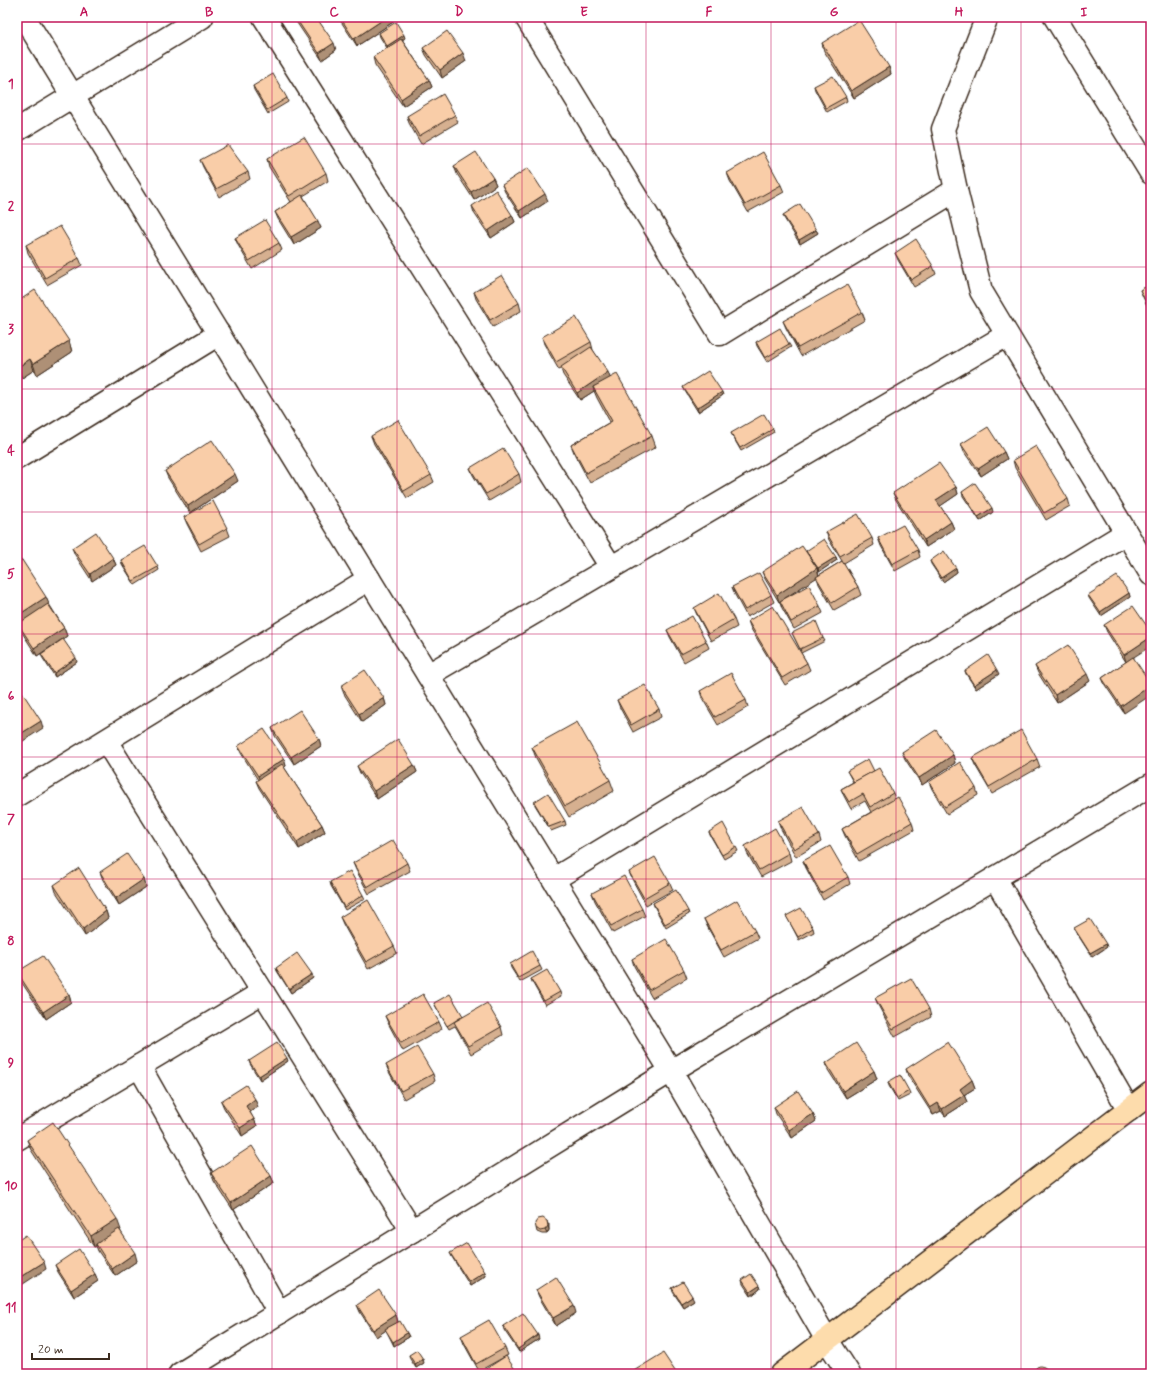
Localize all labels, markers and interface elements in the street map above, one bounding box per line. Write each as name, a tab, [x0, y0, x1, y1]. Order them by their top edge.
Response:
text: A	[80, 4, 88, 21]
text: B	[205, 4, 214, 21]
text: C	[329, 4, 339, 21]
text: D	[455, 4, 464, 21]
text: E	[580, 4, 588, 21]
text: F	[706, 4, 713, 21]
text: G	[830, 4, 839, 21]
text: H	[955, 4, 964, 21]
text: I	[1081, 4, 1088, 21]
text: 1	[8, 76, 14, 93]
text: 2	[8, 198, 15, 215]
text: 3	[8, 321, 14, 338]
text: 4	[7, 443, 15, 460]
text: 5	[7, 566, 15, 583]
text: 6	[8, 688, 15, 705]
text: 7	[7, 811, 15, 828]
text: 8	[7, 933, 15, 950]
text: 9	[8, 1055, 15, 1072]
text: 10	[4, 1178, 18, 1195]
text: 11	[5, 1300, 17, 1317]
scale bar	[32, 1335, 109, 1361]
text: 20 m	[38, 1342, 64, 1358]

